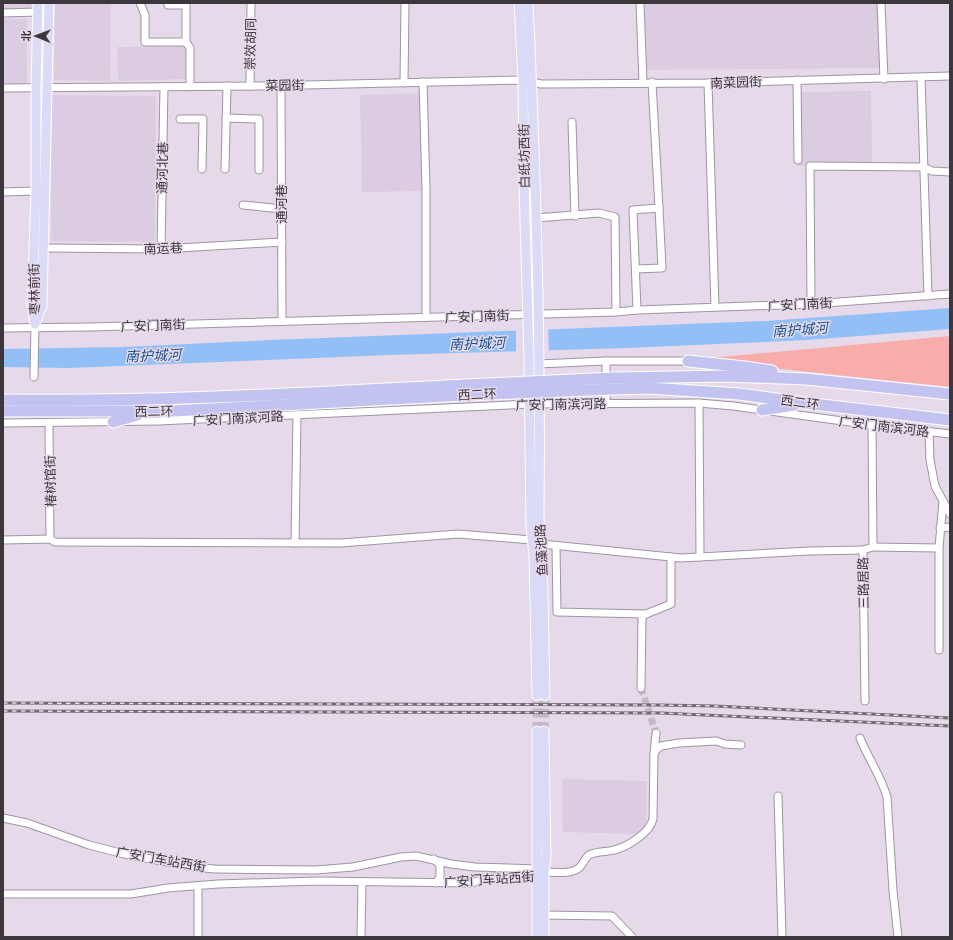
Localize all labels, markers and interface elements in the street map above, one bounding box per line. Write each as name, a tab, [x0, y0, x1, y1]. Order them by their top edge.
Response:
north arrow	[16, 16, 56, 56]
street label: 崇效胡同	[242, 18, 258, 70]
text: 北	[19, 30, 32, 41]
street label: 南菜园街	[710, 73, 762, 91]
street label: 菜园街	[265, 77, 305, 93]
street label: 白纸坊西街	[515, 123, 533, 189]
street label: 通河北巷	[154, 142, 170, 194]
street label: 通河巷	[273, 184, 289, 224]
street label: 南运巷	[143, 239, 183, 257]
street label: 枣林前街	[26, 263, 42, 315]
street label: 广安门南街	[767, 294, 833, 314]
street label: 广安门南街	[444, 307, 510, 325]
street label: 广安门南街	[120, 316, 186, 334]
water label: 南护城河	[771, 318, 832, 339]
water label: 南护城河	[449, 333, 508, 352]
water label: 南护城河	[125, 345, 184, 364]
street label: 西二环	[457, 385, 497, 403]
street label: 西二环	[780, 391, 820, 413]
street label: 广安门南滨河路	[515, 395, 607, 413]
street label: 西二环	[134, 403, 174, 419]
street label: 广安门南滨河路	[192, 408, 284, 428]
street label: 广安门南滨河路	[838, 413, 930, 439]
street label: 椿树馆街	[42, 455, 58, 507]
street label: 鱼藻池路	[532, 524, 550, 576]
street label: 三路居路	[855, 557, 871, 609]
street label: 广安门车站西街	[115, 843, 207, 875]
street label: 广安门车站西街	[443, 868, 535, 890]

